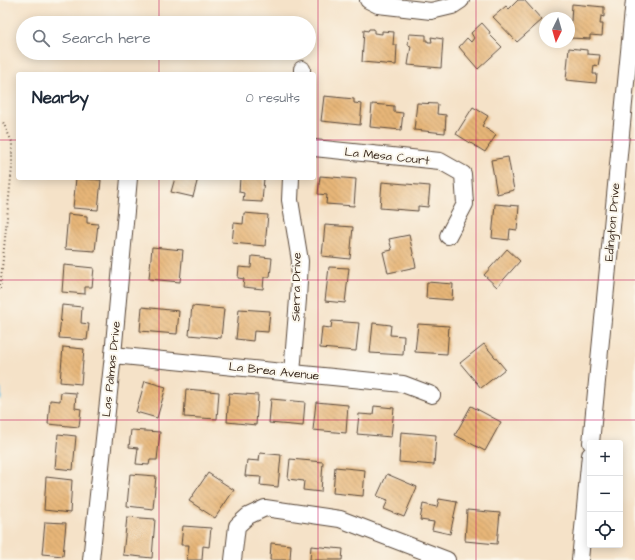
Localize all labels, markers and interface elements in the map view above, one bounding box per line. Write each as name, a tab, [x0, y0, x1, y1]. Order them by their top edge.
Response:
north arrow	[539, 12, 575, 48]
search box	[16, 16, 316, 60]
icon: search	[30, 27, 52, 49]
text: Search here	[62, 28, 151, 49]
text: Nearby	[32, 86, 89, 110]
text: 0 results	[245, 89, 300, 107]
street label: La Mesa Court	[344, 144, 430, 169]
street label: Edington Drive	[601, 182, 625, 262]
street label: Sierra Drive	[287, 252, 306, 322]
street label: Las Palmas Drive	[98, 320, 125, 418]
street label: La Brea Avenue	[228, 358, 320, 385]
map controls	[587, 440, 623, 548]
button: +	[587, 440, 623, 476]
button: −	[587, 476, 623, 512]
button: locate	[587, 512, 623, 548]

